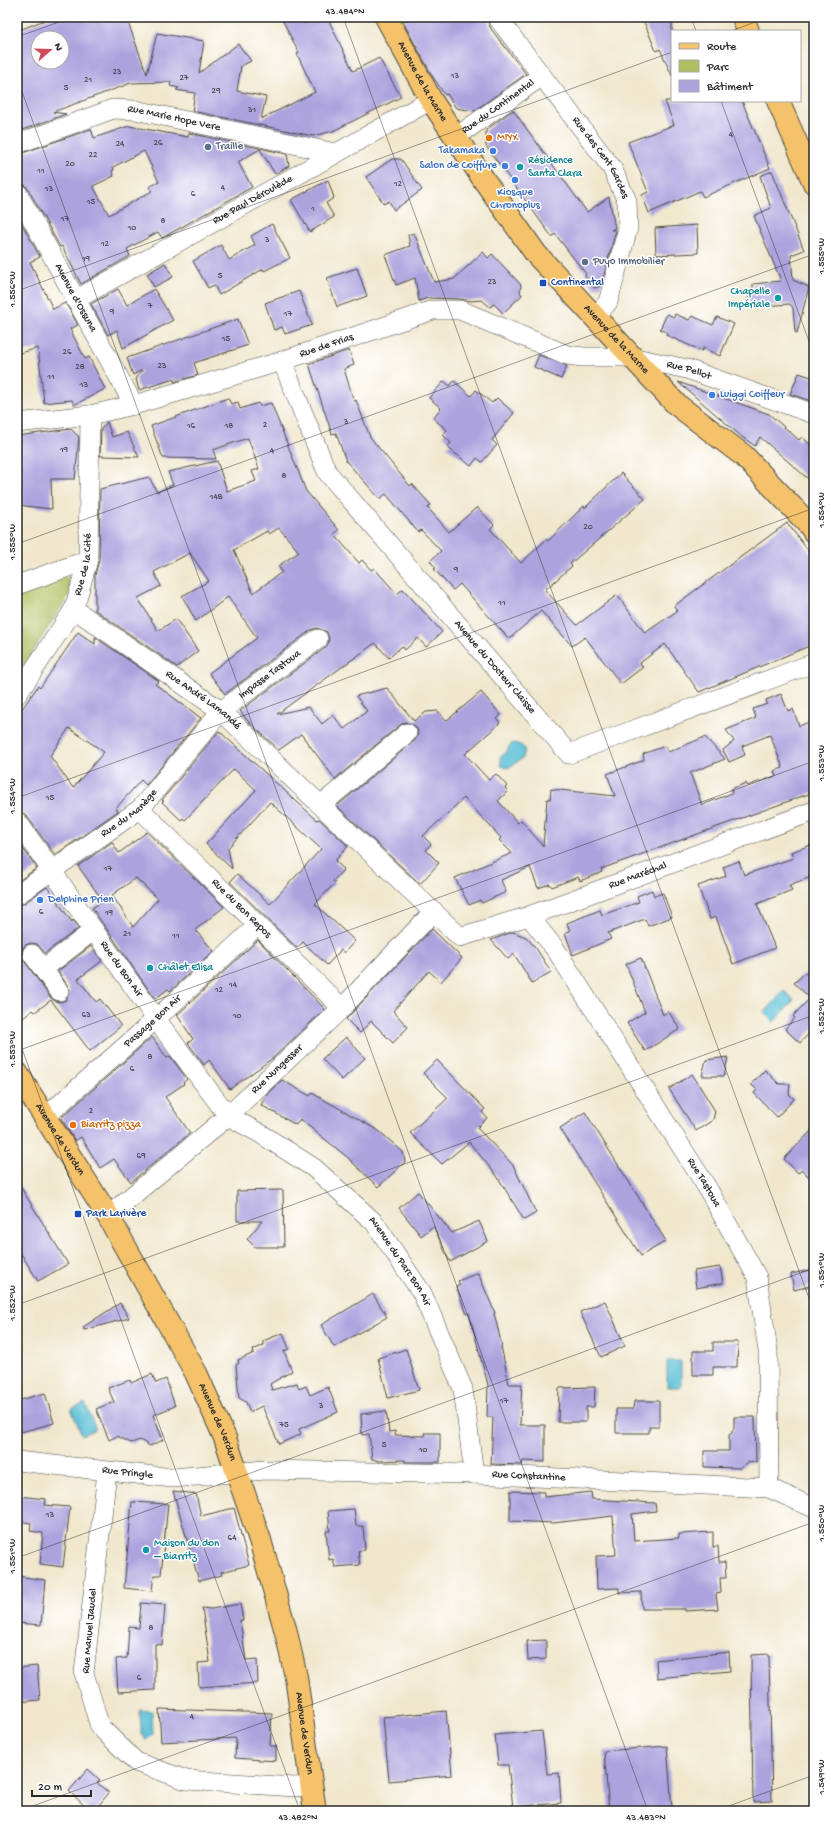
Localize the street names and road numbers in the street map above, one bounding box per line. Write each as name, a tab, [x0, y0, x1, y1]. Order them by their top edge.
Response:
street label: Avenue de la Marne	[394, 40, 450, 124]
street label: Rue du Continental	[460, 77, 538, 137]
street label: Rue Marie Hope Vere	[127, 104, 222, 134]
street label: Rue des Cent Gardes	[569, 115, 631, 201]
street label: Rue Paul Déroulède	[211, 173, 295, 227]
street label: Avenue d'Ossuna	[52, 262, 99, 335]
street label: Avenue de la Marne	[581, 303, 651, 377]
street label: Rue de Frias	[298, 331, 356, 361]
street label: Rue Pellot	[665, 359, 714, 384]
street label: Rue de la Cité	[72, 533, 94, 597]
street label: Avenue du Docteur Claisse	[451, 618, 538, 717]
street label: Impasse Tastoua	[236, 647, 304, 702]
street label: Rue André Lamandé	[163, 668, 243, 732]
street label: Rue du Manège	[99, 786, 160, 840]
street label: Rue Maréchal	[607, 860, 669, 892]
street label: Rue du Bon Repos	[209, 877, 274, 941]
street label: Rue du Bon Air	[97, 939, 145, 1000]
street label: Passage Bon Air	[121, 992, 185, 1051]
street label: Rue Nungesser	[249, 1041, 306, 1097]
street label: Avenue de Verdun	[32, 1101, 87, 1179]
street label: Rue Tastoua	[684, 1156, 723, 1210]
street label: Avenue du Parc Bon Air	[366, 1214, 433, 1309]
street label: Avenue de Verdun	[195, 1381, 239, 1463]
street label: Rue Pringle	[101, 1464, 154, 1482]
street label: Rue Constantine	[491, 1469, 566, 1484]
street label: Rue Manuel Jaudel	[80, 1587, 100, 1674]
street label: Avenue de Verdun	[292, 1691, 316, 1776]

